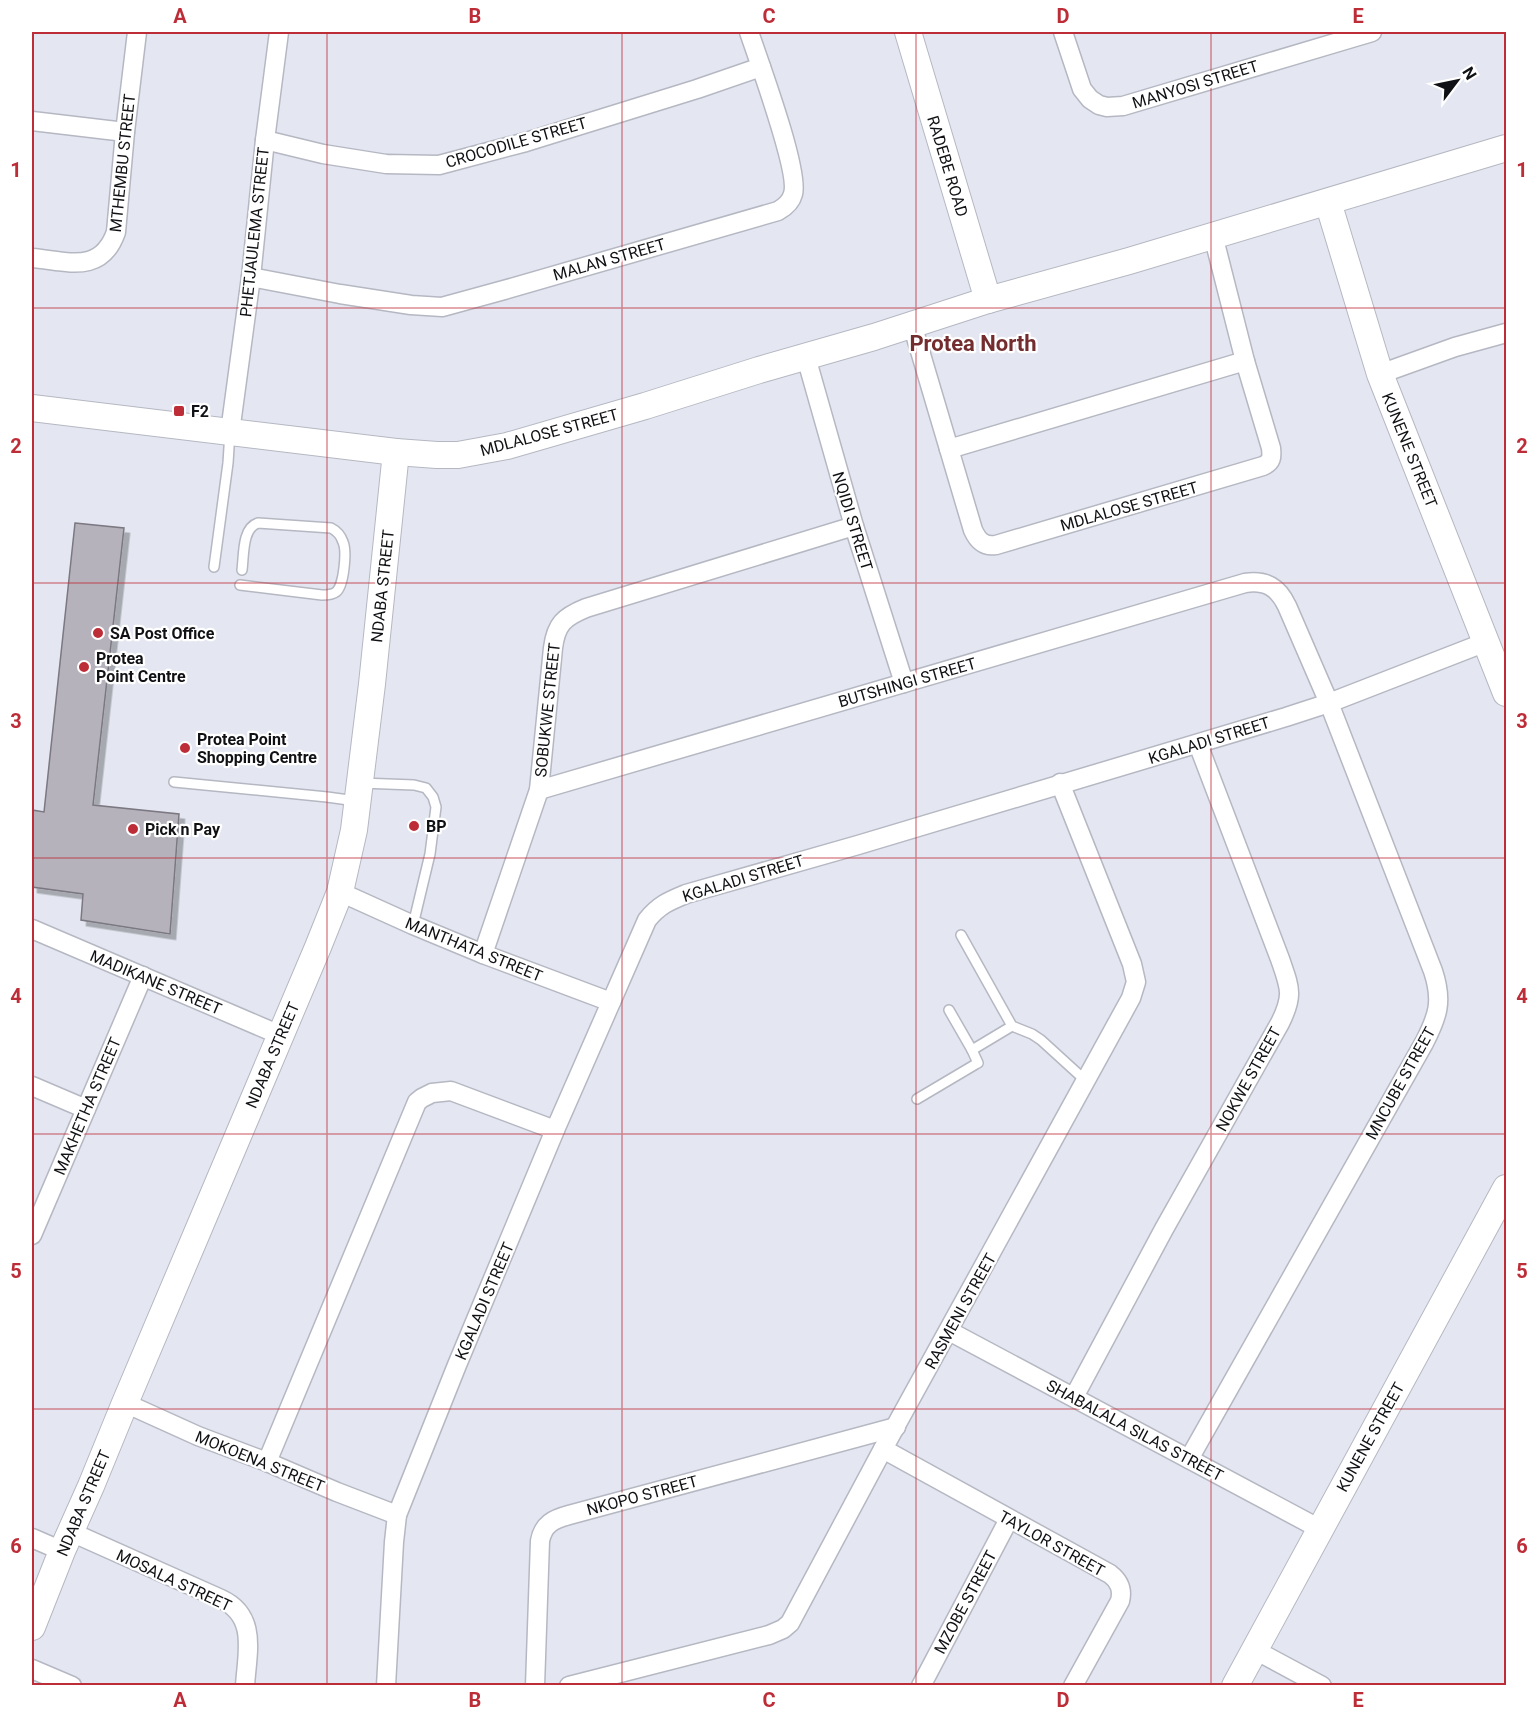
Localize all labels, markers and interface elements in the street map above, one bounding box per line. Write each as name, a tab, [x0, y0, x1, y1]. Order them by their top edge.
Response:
text: A	[173, 4, 187, 28]
text: B	[469, 4, 481, 28]
text: C	[762, 4, 776, 28]
text: D	[1057, 4, 1070, 28]
text: E	[1352, 4, 1364, 28]
north arrow	[1427, 51, 1487, 111]
street label: MANYOSI STREET	[1130, 56, 1261, 113]
text: N	[1458, 63, 1480, 83]
street label: MTHEMBU STREET	[106, 93, 139, 233]
street label: CROCODILE STREET	[443, 113, 589, 172]
street label: RADEBE ROAD	[923, 113, 972, 219]
street label: PHETJAULEMA STREET	[236, 146, 273, 318]
text: 1	[10, 158, 22, 182]
text: 1	[1516, 158, 1528, 182]
street label: MALAN STREET	[551, 234, 668, 285]
district label: Protea North	[909, 331, 1037, 356]
street label: KUNENE STREET	[1378, 390, 1441, 511]
place label: F2	[191, 402, 209, 421]
marker: F2	[172, 404, 186, 418]
street label: MDLALOSE STREET	[478, 405, 621, 460]
text: 2	[10, 434, 22, 458]
text: 2	[1516, 434, 1528, 458]
street label: NQIDI STREET	[828, 469, 877, 573]
street label: MDLALOSE STREET	[1058, 478, 1201, 535]
street label: NDABA STREET	[367, 528, 398, 643]
place label: SA Post Office	[110, 624, 215, 643]
marker: SA Post Office	[91, 626, 105, 640]
street label: SOBUKWE STREET	[531, 642, 564, 778]
place label: Protea Point Centre	[96, 649, 186, 686]
street label: BUTSHINGI STREET	[836, 654, 979, 711]
marker: Protea Point Centre	[77, 660, 91, 674]
text: 3	[10, 709, 22, 733]
text: 3	[1516, 709, 1528, 733]
street label: KGALADI STREET	[1146, 713, 1273, 768]
place label: Protea Point Shopping Centre	[197, 730, 317, 767]
marker: Protea Point Shopping Centre	[178, 741, 192, 755]
place label: BP	[426, 817, 447, 836]
marker: BP	[407, 819, 421, 833]
place label: Pick n Pay	[145, 820, 221, 839]
marker: Pick n Pay	[126, 822, 140, 836]
street label: KGALADI STREET	[680, 851, 807, 906]
street label: MANTHATA STREET	[402, 913, 546, 986]
street label: MADIKANE STREET	[87, 946, 225, 1019]
text: 4	[10, 984, 22, 1008]
text: 4	[1516, 984, 1528, 1008]
street label: NDABA STREET	[242, 999, 304, 1111]
street label: NOKWE STREET	[1212, 1023, 1285, 1135]
street label: MNCUBE STREET	[1362, 1023, 1440, 1143]
street label: MAKHETHA STREET	[50, 1034, 125, 1178]
street label: KGALADI STREET	[451, 1239, 518, 1363]
street label: RASMENI STREET	[921, 1250, 1000, 1372]
text: 5	[10, 1259, 22, 1283]
text: 5	[1516, 1259, 1528, 1283]
street label: SHABALALA SILAS STREET	[1043, 1376, 1227, 1485]
street label: KUNENE STREET	[1333, 1379, 1409, 1495]
street label: MOKOENA STREET	[192, 1427, 328, 1496]
street label: NDABA STREET	[53, 1447, 115, 1559]
street label: NKOPO STREET	[585, 1471, 700, 1519]
street label: TAYLOR STREET	[996, 1507, 1108, 1581]
text: 6	[10, 1534, 22, 1558]
text: 6	[1516, 1534, 1528, 1558]
street label: MOSALA STREET	[113, 1545, 235, 1616]
street label: MZOBE STREET	[930, 1547, 1001, 1657]
text: A	[173, 1688, 187, 1712]
text: B	[469, 1688, 481, 1712]
text: C	[762, 1688, 776, 1712]
text: D	[1057, 1688, 1070, 1712]
text: E	[1352, 1688, 1364, 1712]

